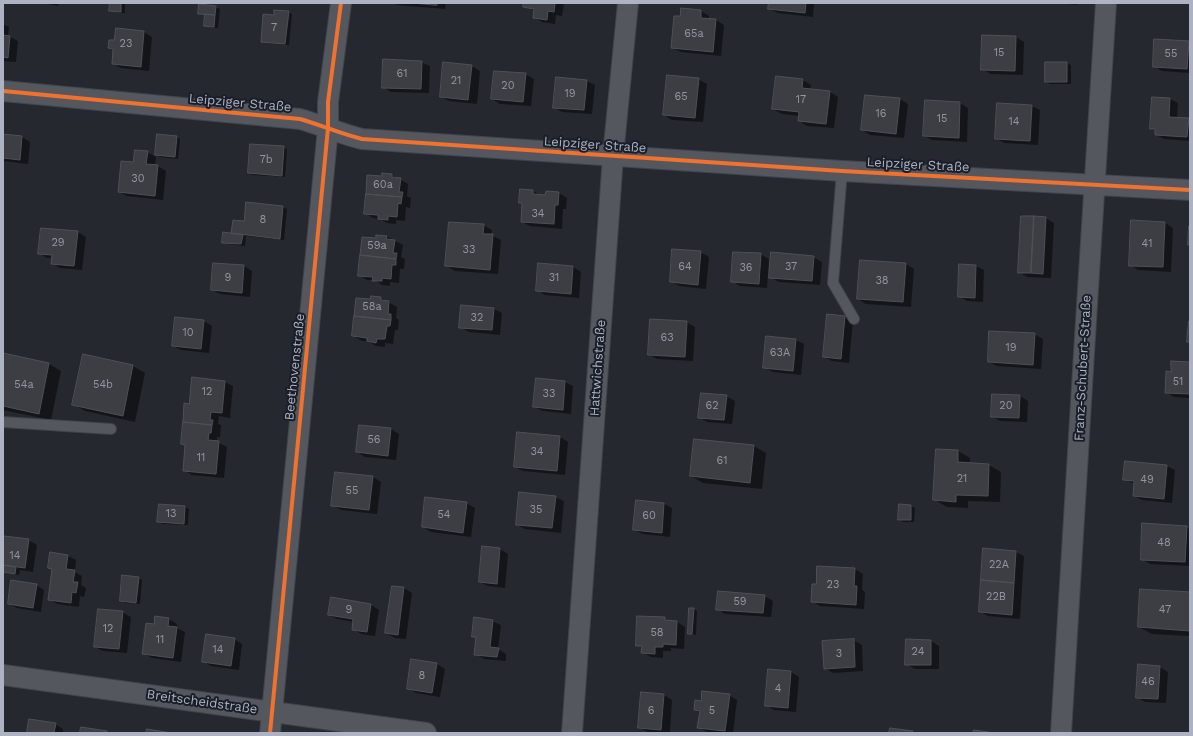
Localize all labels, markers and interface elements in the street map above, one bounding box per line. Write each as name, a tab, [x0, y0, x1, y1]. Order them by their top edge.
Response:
house number: 7	[271, 21, 277, 35]
house number: 65a	[684, 27, 704, 41]
house number: 23	[120, 37, 132, 51]
house number: 15	[994, 46, 1004, 60]
house number: 55	[1165, 47, 1177, 61]
house number: 61	[397, 67, 407, 81]
house number: 21	[451, 74, 461, 88]
house number: 20	[501, 79, 515, 93]
house number: 19	[564, 87, 576, 101]
house number: 65	[674, 90, 688, 104]
street label: Leipziger Straße	[188, 91, 292, 115]
house number: 17	[796, 93, 806, 107]
house number: 16	[876, 107, 886, 121]
house number: 15	[937, 112, 947, 126]
house number: 14	[1008, 115, 1020, 129]
street label: Leipziger Straße	[543, 134, 647, 156]
house number: 7b	[259, 153, 273, 167]
street label: Leipziger Straße	[866, 155, 970, 175]
house number: 30	[131, 172, 145, 186]
house number: 60a	[373, 178, 393, 192]
house number: 34	[531, 207, 545, 221]
house number: 8	[260, 213, 266, 227]
house number: 29	[51, 236, 65, 250]
house number: 41	[1142, 237, 1152, 251]
house number: 59a	[367, 239, 387, 253]
house number: 33	[463, 243, 475, 257]
house number: 64	[678, 260, 692, 274]
house number: 37	[785, 260, 797, 274]
house number: 36	[739, 261, 753, 275]
house number: 9	[225, 271, 231, 285]
house number: 31	[549, 271, 559, 285]
house number: 38	[875, 274, 889, 288]
street label: Franz-Schubert-Straße	[1071, 295, 1095, 441]
house number: 58a	[362, 300, 382, 314]
house number: 32	[471, 311, 483, 325]
street label: Beethovenstraße	[282, 313, 308, 421]
street label: Hattwichstraße	[587, 319, 609, 417]
house number: 10	[182, 326, 194, 340]
house number: 63	[660, 331, 674, 345]
house number: 19	[1005, 341, 1017, 355]
house number: 63A	[770, 346, 790, 360]
house number: 51	[1173, 375, 1183, 389]
house number: 54a	[14, 378, 34, 392]
house number: 54b	[93, 378, 113, 392]
house number: 12	[202, 385, 212, 399]
house number: 33	[543, 387, 555, 401]
house number: 62	[705, 399, 719, 413]
house number: 20	[999, 399, 1013, 413]
house number: 56	[367, 433, 381, 447]
house number: 34	[530, 445, 544, 459]
house number: 11	[197, 451, 205, 465]
house number: 61	[717, 454, 727, 468]
house number: 21	[957, 472, 967, 486]
house number: 49	[1140, 473, 1154, 487]
house number: 55	[346, 484, 358, 498]
house number: 35	[530, 503, 542, 517]
house number: 13	[166, 507, 176, 521]
house number: 54	[437, 508, 451, 522]
house number: 60	[642, 509, 656, 523]
house number: 48	[1157, 536, 1171, 550]
house number: 14	[9, 549, 21, 563]
house number: 22A	[989, 558, 1009, 572]
house number: 23	[827, 578, 839, 592]
house number: 22B	[986, 590, 1006, 604]
house number: 59	[733, 595, 747, 609]
house number: 9	[346, 603, 352, 617]
house number: 47	[1159, 603, 1171, 617]
house number: 12	[103, 622, 113, 636]
house number: 58	[650, 626, 664, 640]
house number: 11	[156, 633, 164, 647]
house number: 14	[212, 643, 224, 657]
house number: 24	[912, 645, 924, 659]
house number: 3	[836, 647, 842, 661]
house number: 8	[419, 669, 425, 683]
house number: 46	[1141, 675, 1155, 689]
house number: 4	[775, 682, 781, 696]
street label: Breitscheidstraße	[146, 687, 258, 717]
house number: 6	[648, 704, 654, 718]
house number: 5	[709, 704, 715, 718]

